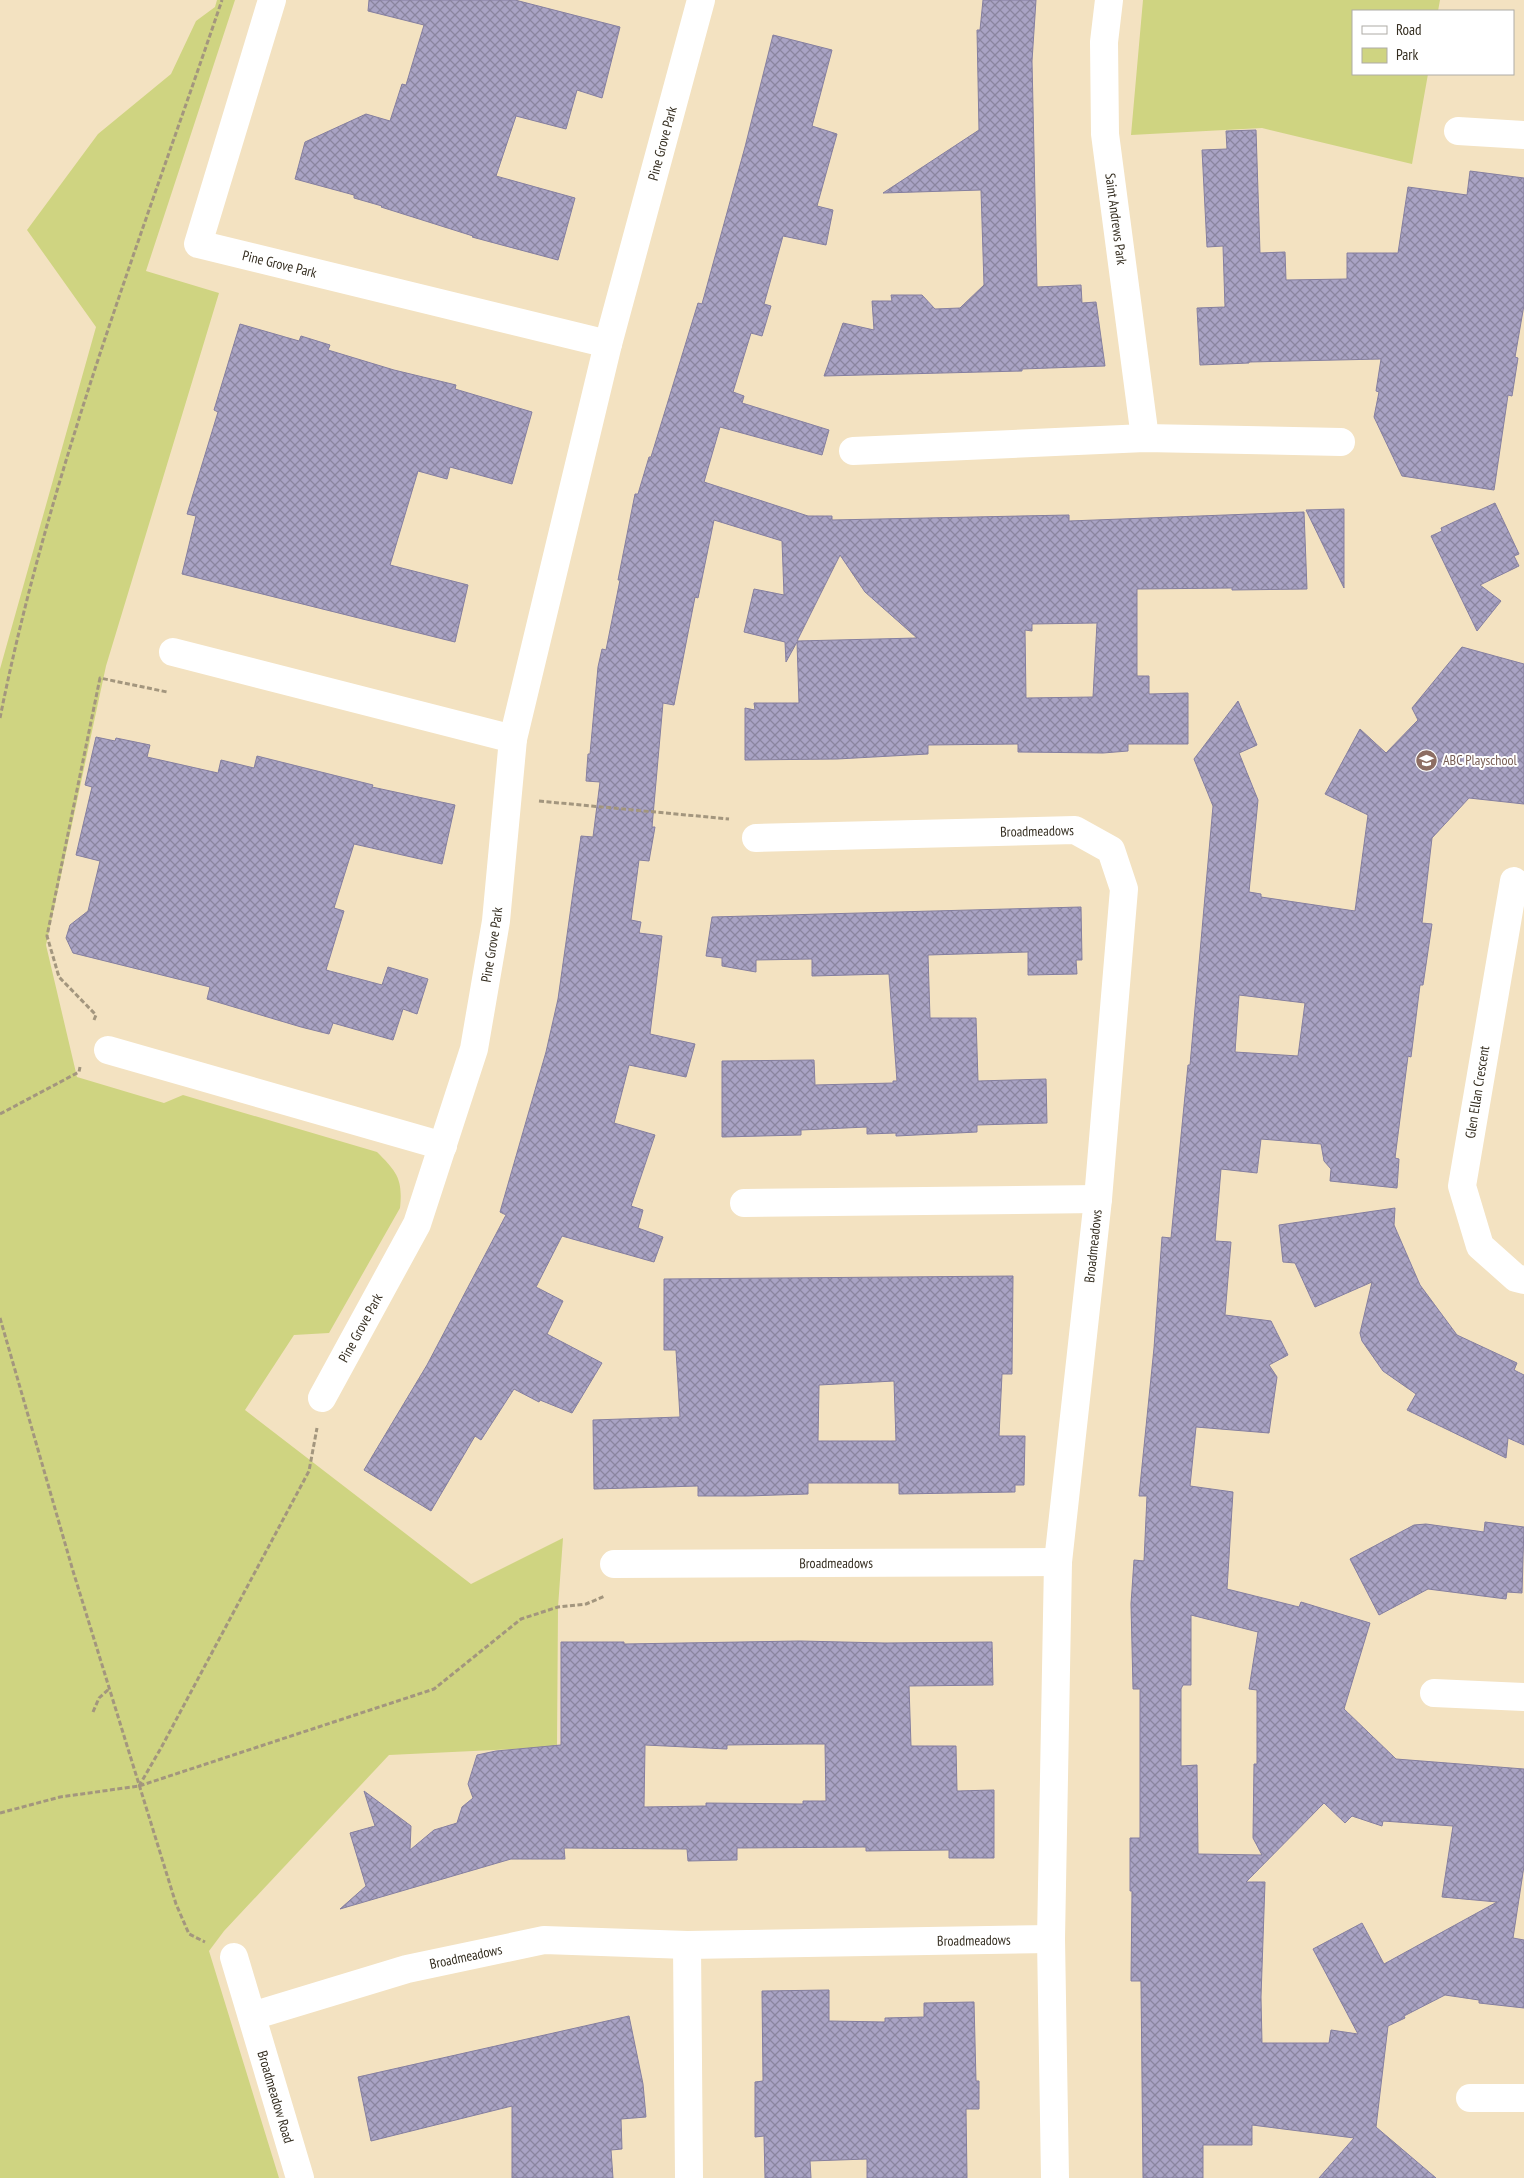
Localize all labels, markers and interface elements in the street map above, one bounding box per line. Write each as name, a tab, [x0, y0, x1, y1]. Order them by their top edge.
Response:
legend	[1352, 10, 1514, 75]
text: Road	[1396, 20, 1422, 39]
text: Park	[1396, 45, 1418, 64]
street label: Pine Grove Park	[644, 104, 681, 182]
street label: Saint Andrews Park	[1101, 172, 1131, 267]
street label: Pine Grove Park	[241, 246, 319, 282]
school or university icon: ABC Playschool	[1415, 748, 1439, 772]
place label: ABC Playschool	[1443, 751, 1518, 769]
street label: Broadmeadows	[1000, 821, 1074, 841]
street label: Pine Grove Park	[477, 906, 506, 984]
street label: Glen Ellan Crescent	[1461, 1044, 1493, 1140]
street label: Broadmeadows	[1080, 1208, 1106, 1284]
street label: Pine Grove Park	[334, 1290, 387, 1365]
street label: Broadmeadows	[799, 1554, 873, 1572]
street label: Broadmeadows	[937, 1931, 1011, 1950]
street label: Broadmeadows	[428, 1940, 504, 1973]
street label: Broadmeadow Road	[253, 2049, 298, 2145]

